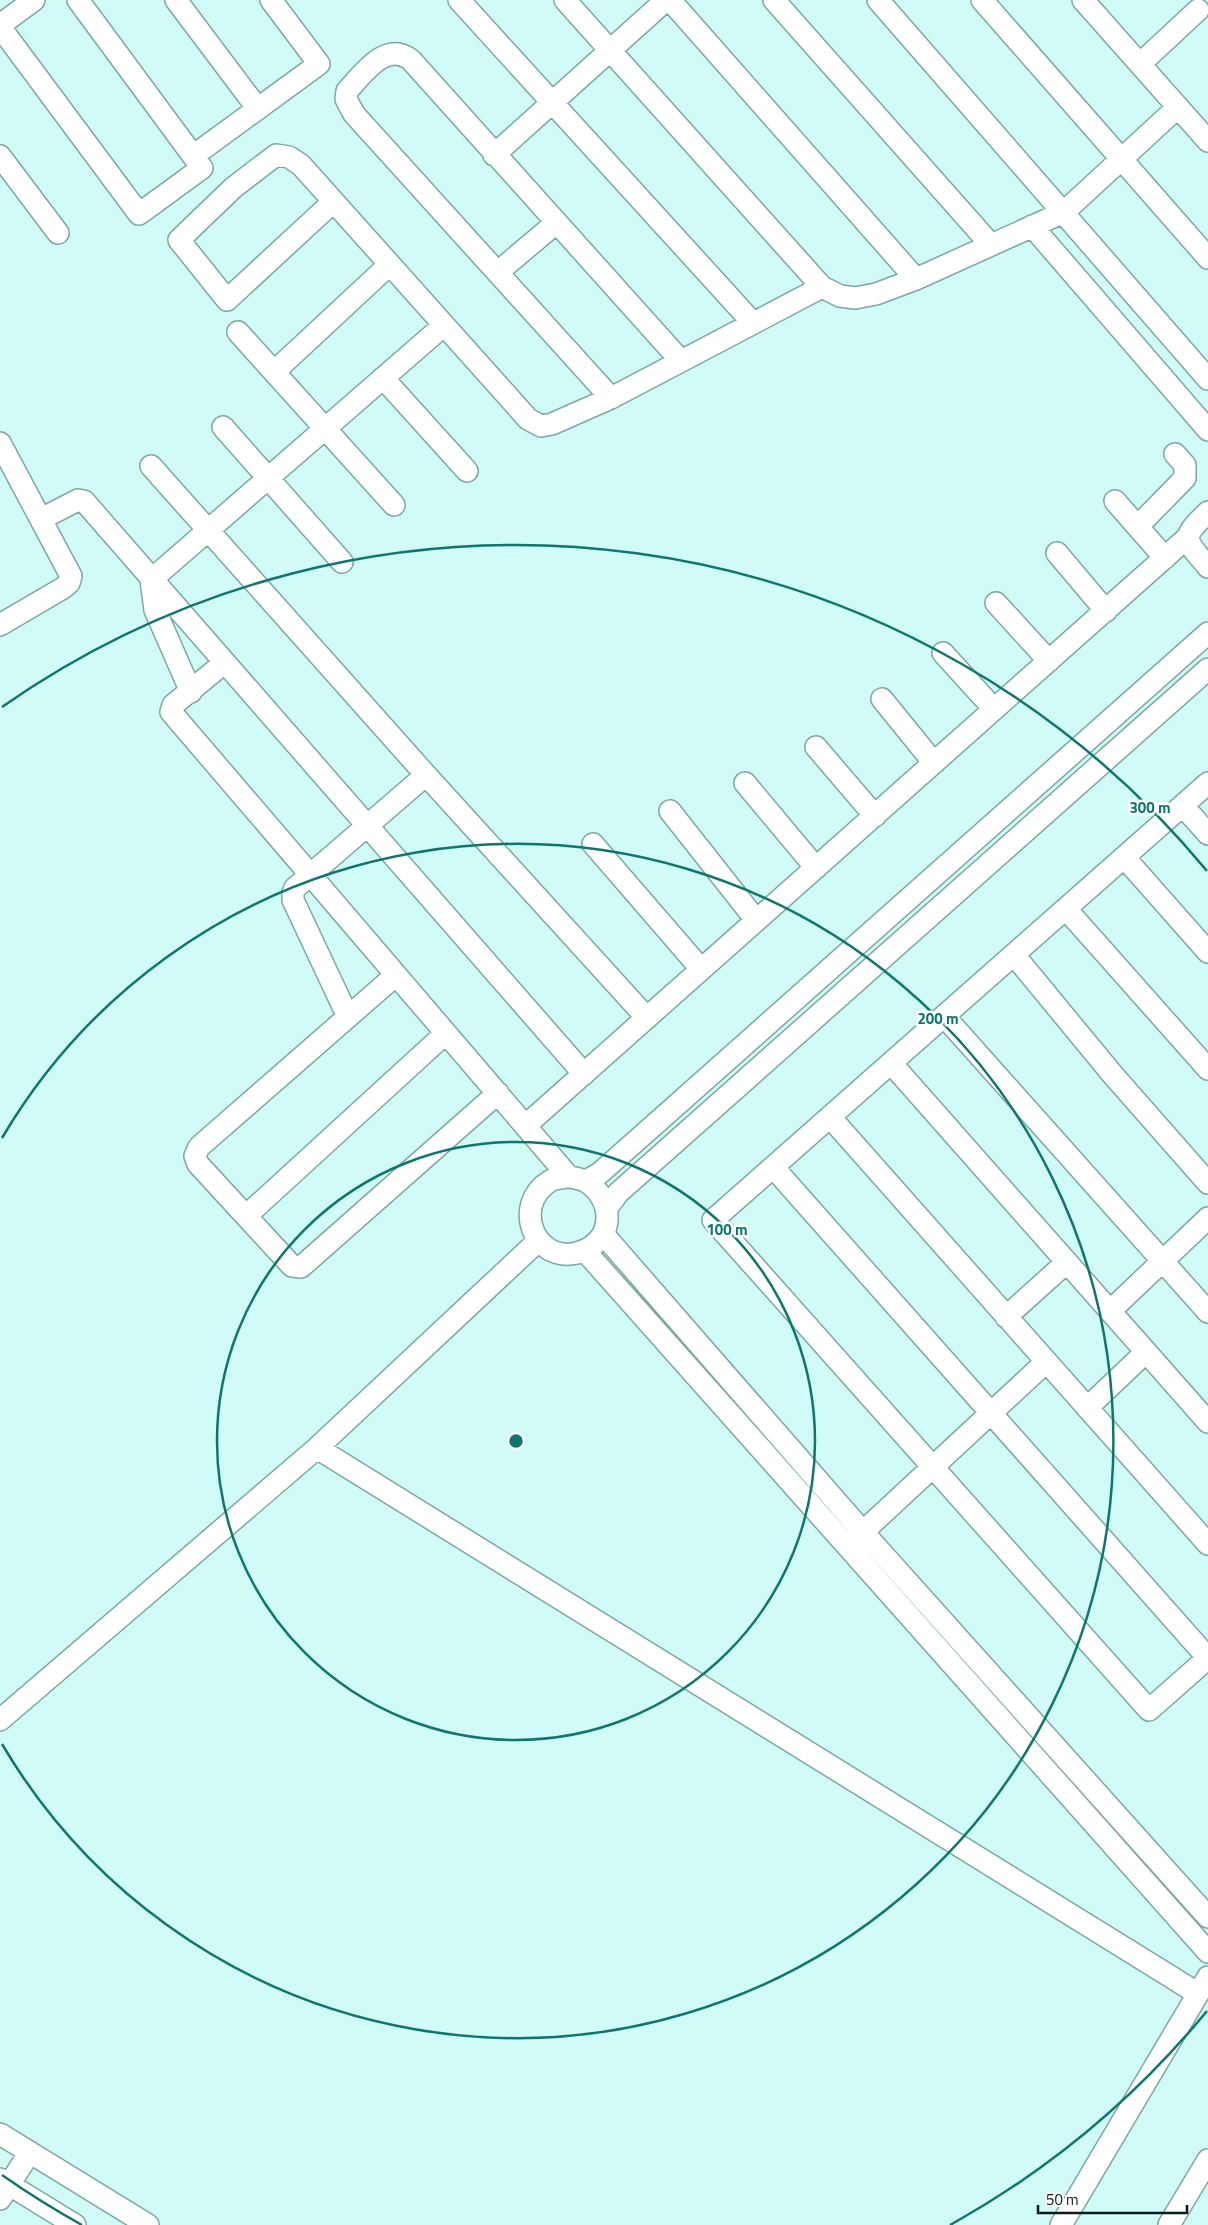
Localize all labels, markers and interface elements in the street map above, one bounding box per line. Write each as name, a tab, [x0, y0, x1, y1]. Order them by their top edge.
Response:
text: 300 m	[1129, 796, 1171, 819]
text: 200 m	[917, 1007, 959, 1030]
text: 100 m	[706, 1218, 748, 1241]
centre of rings	[507, 1432, 525, 1450]
scale bar	[1038, 2182, 1187, 2214]
text: 50 m	[1046, 2188, 1079, 2211]

